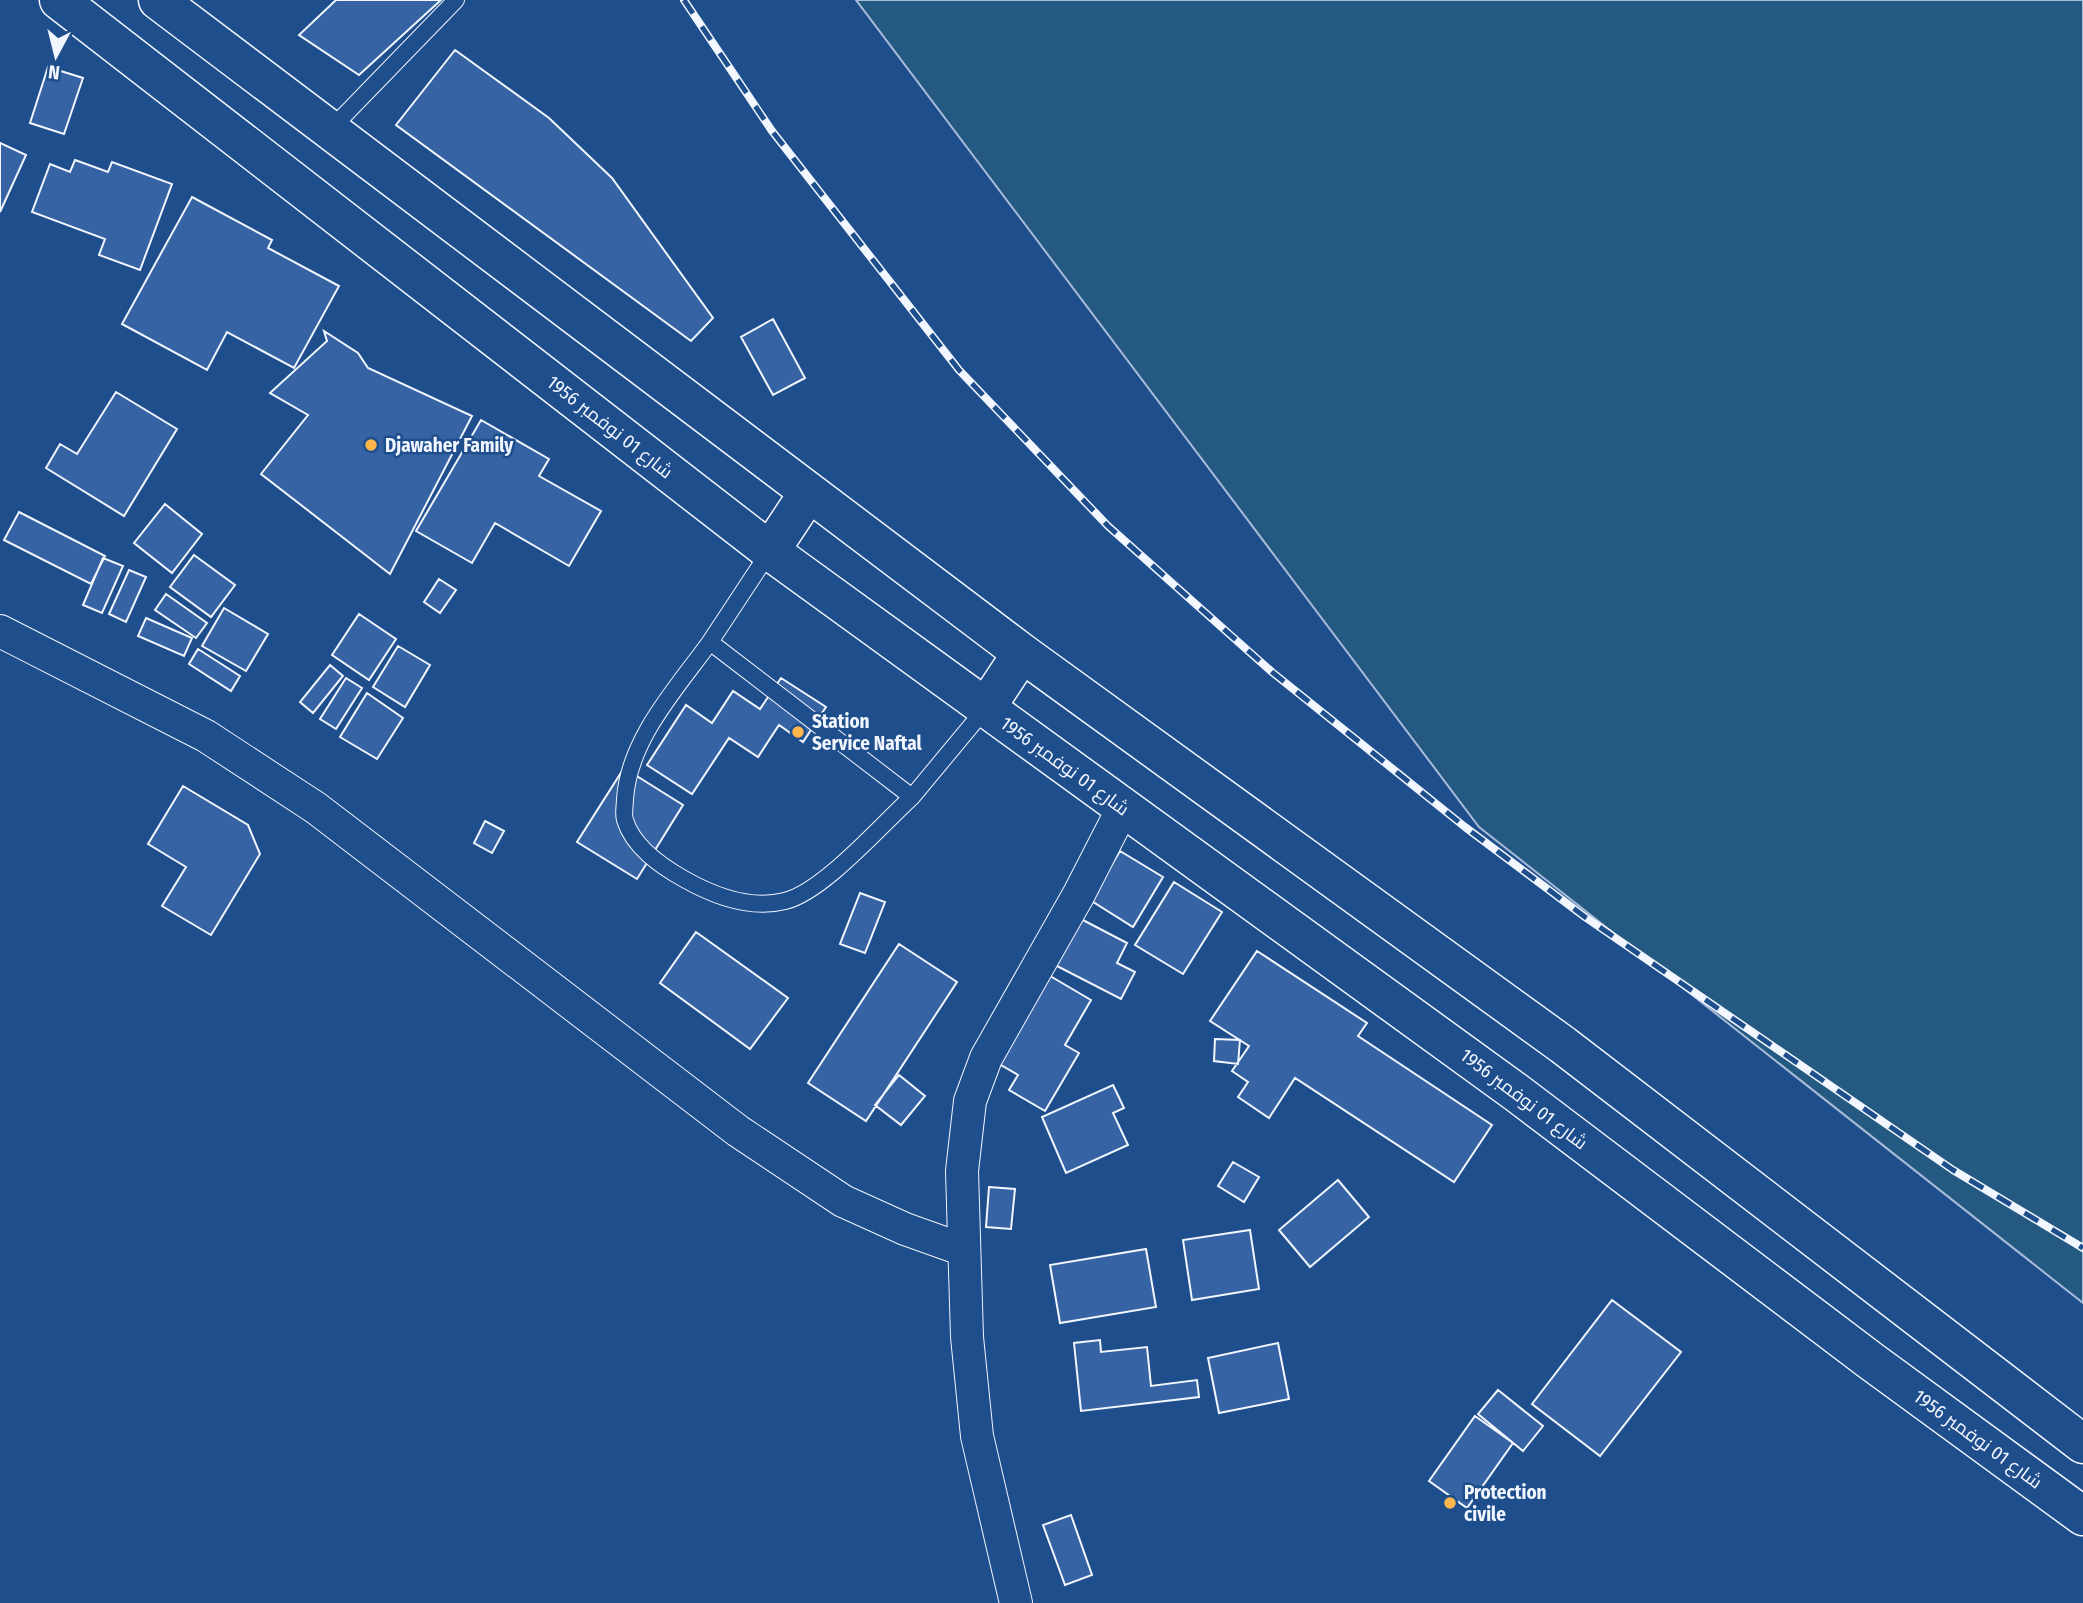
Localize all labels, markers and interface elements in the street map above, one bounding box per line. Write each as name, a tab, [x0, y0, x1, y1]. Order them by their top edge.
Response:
north arrow	[21, 21, 91, 91]
text: N	[47, 60, 61, 84]
street label: شارع 01 نوفمبر 1956	[541, 371, 678, 485]
place label: Djawaher Family	[385, 434, 514, 457]
marker: Djawaher Family	[363, 437, 379, 453]
place label: Station Service Naftal	[812, 710, 923, 755]
street label: شارع 01 نوفمبر 1956	[995, 712, 1134, 822]
marker: Station Service Naftal	[790, 724, 806, 740]
street label: شارع 01 نوفمبر 1956	[1455, 1044, 1592, 1156]
street label: شارع 01 نوفمبر 1956	[1908, 1385, 2047, 1495]
place label: Protection civile	[1464, 1481, 1547, 1526]
marker: Protection civile	[1442, 1495, 1458, 1511]

